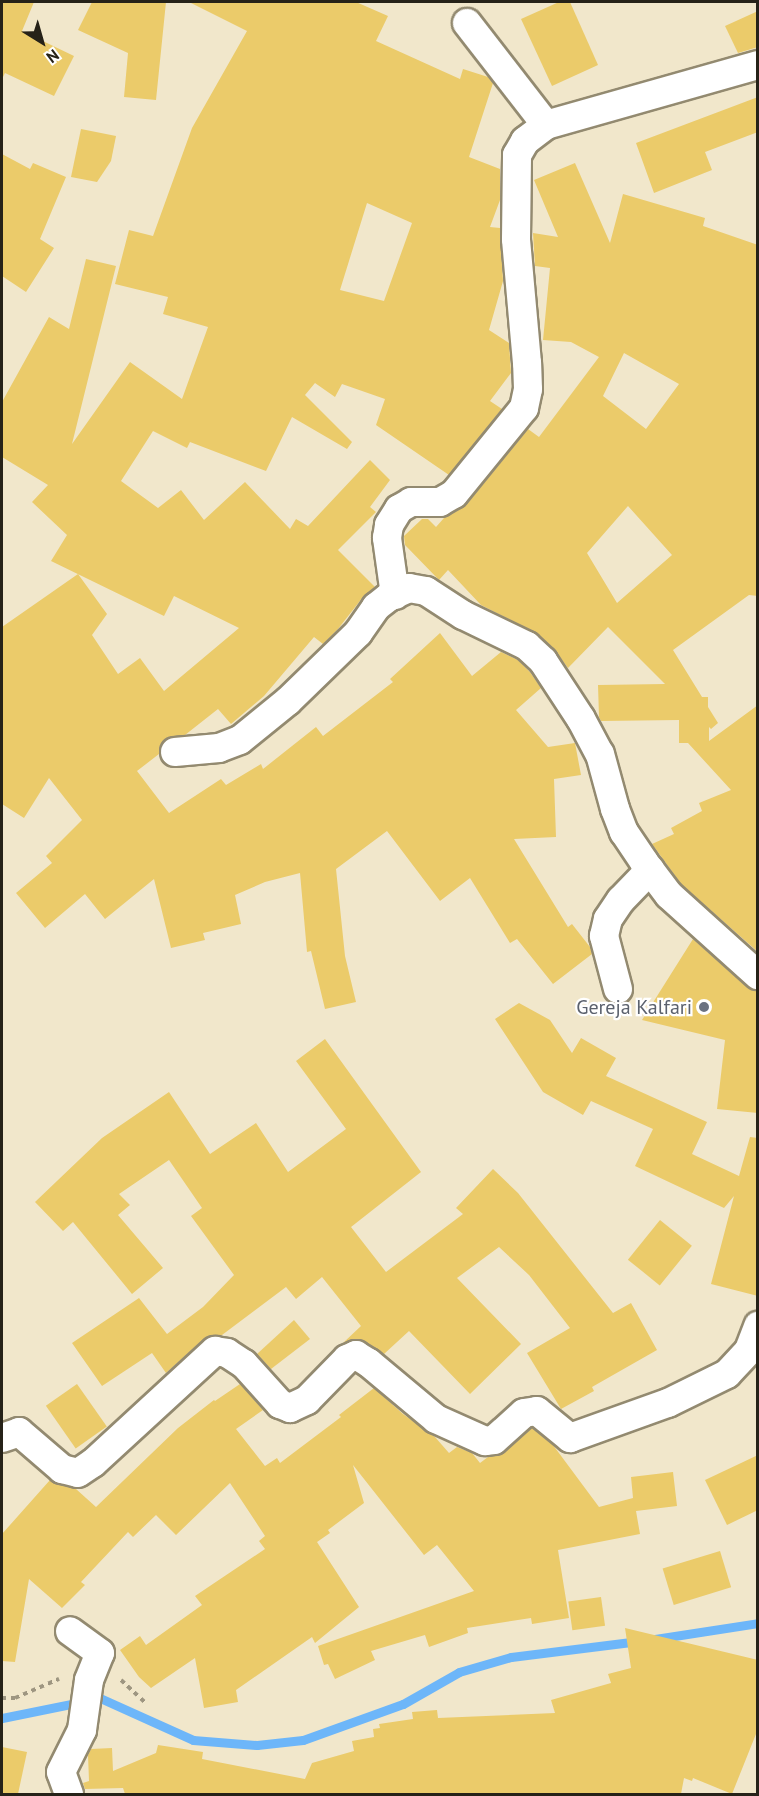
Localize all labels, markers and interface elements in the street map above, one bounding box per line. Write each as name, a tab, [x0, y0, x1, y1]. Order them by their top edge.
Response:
north arrow	[12, 12, 72, 72]
text: N	[43, 45, 63, 68]
place label: Gereja Kalfari	[576, 995, 692, 1019]
marker: Gereja Kalfari	[697, 1000, 711, 1014]

